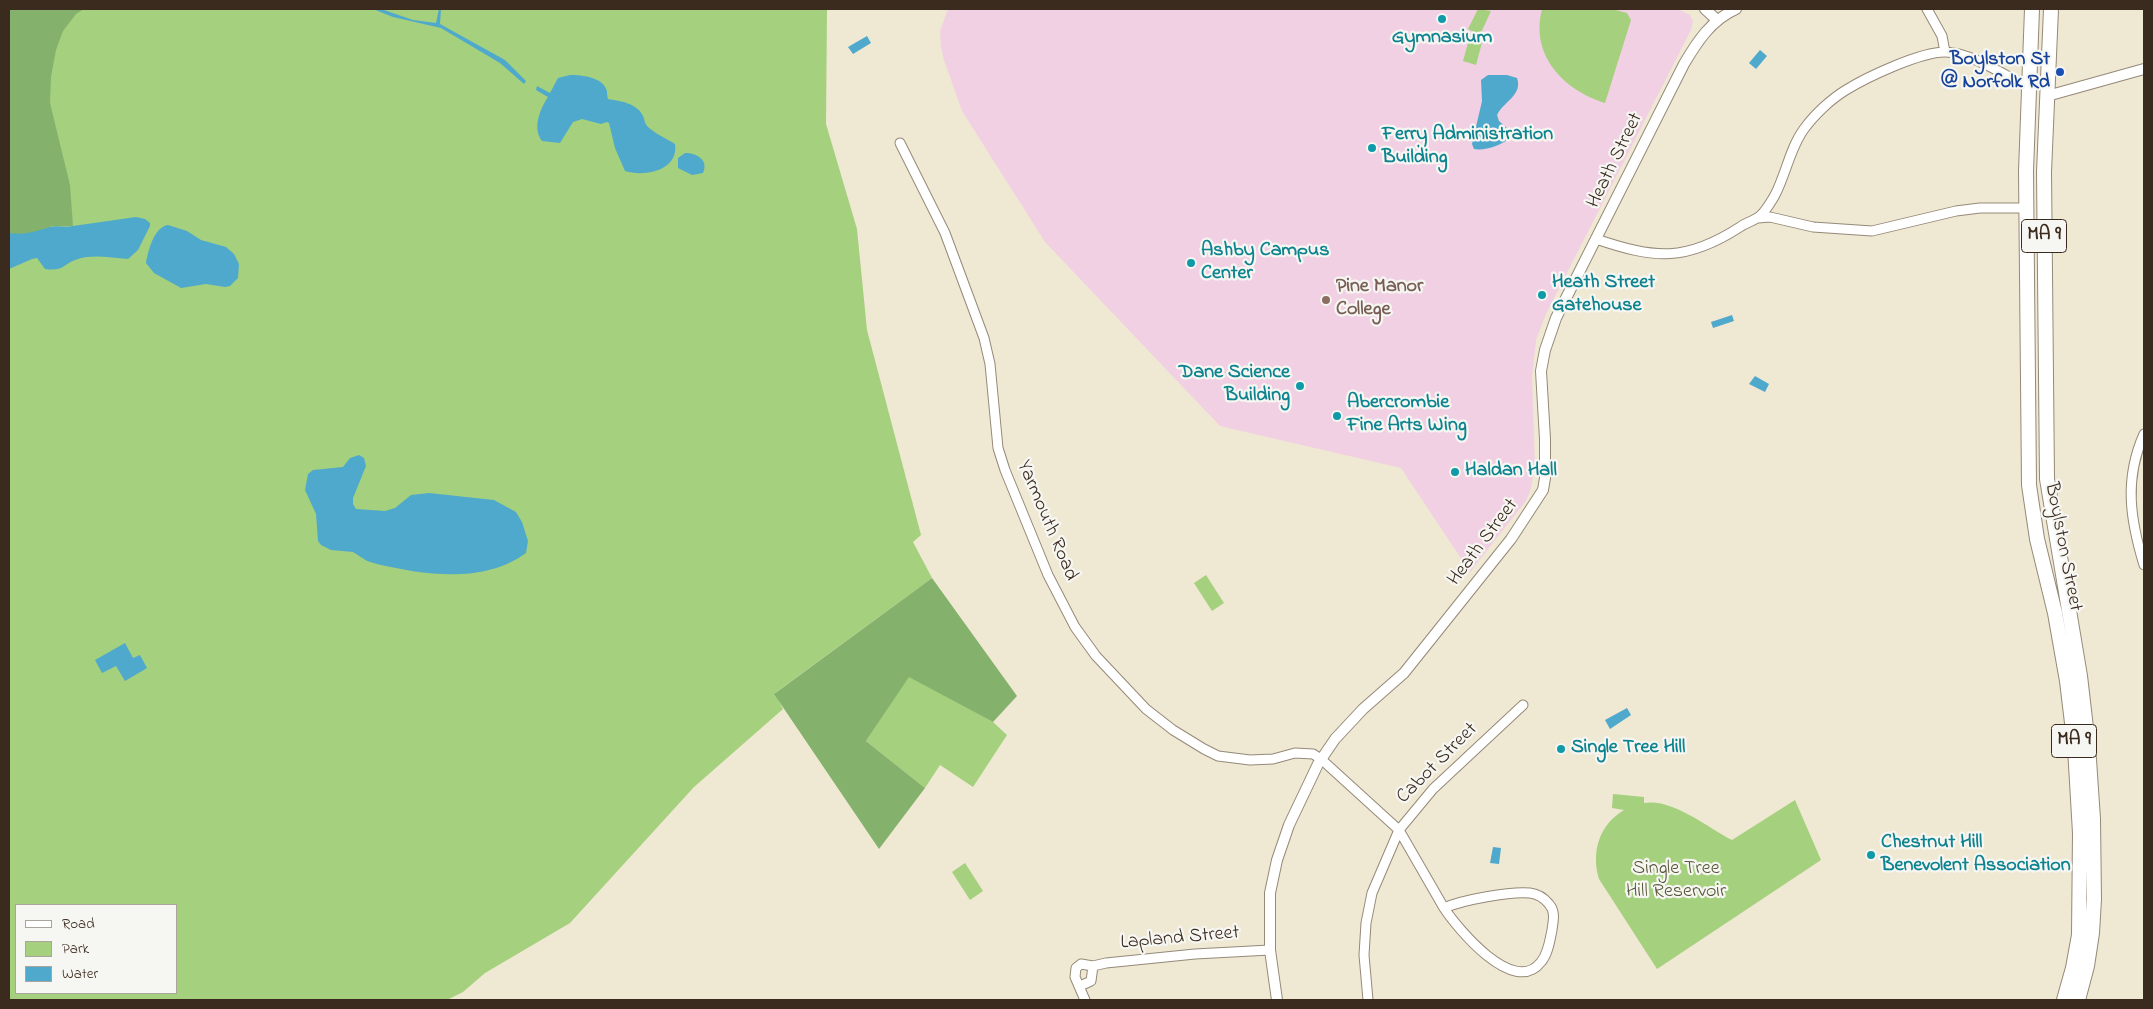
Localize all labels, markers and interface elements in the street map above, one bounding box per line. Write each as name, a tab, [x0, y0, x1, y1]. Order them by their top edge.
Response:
marker: Gymnasium	[1436, 13, 1448, 25]
place label: Gymnasium	[1392, 27, 1492, 51]
place label: Boylston St @ Norfolk Rd	[1941, 49, 2050, 96]
marker: Boylston St @ Norfolk Rd	[2054, 66, 2066, 78]
street label: Heath Street	[1583, 109, 1649, 213]
place label: Ferry Administration Building	[1382, 124, 1553, 171]
marker: Ferry Administration Building	[1366, 142, 1378, 154]
road number: MA 9	[2022, 220, 2066, 252]
place label: Ashby Campus Center	[1201, 240, 1329, 287]
marker: Ashby Campus Center	[1185, 257, 1197, 269]
place label: Heath Street Gatehouse	[1552, 272, 1655, 319]
place label: Pine Manor College	[1336, 276, 1423, 323]
marker: Heath Street Gatehouse	[1536, 289, 1548, 301]
marker: Pine Manor College	[1320, 294, 1332, 306]
place label: Dane Science Building	[1179, 362, 1290, 409]
marker: Dane Science Building	[1294, 380, 1306, 392]
place label: Abercrombie Fine Arts Wing	[1347, 392, 1467, 439]
marker: Abercrombie Fine Arts Wing	[1331, 410, 1343, 422]
street label: Yarmouth Road	[1010, 457, 1082, 585]
place label: Haldan Hall	[1465, 460, 1557, 484]
marker: Haldan Hall	[1449, 466, 1461, 478]
street label: Boylston Street	[2038, 480, 2086, 614]
street label: Heath Street	[1443, 495, 1525, 591]
street label: Cabot Street	[1392, 718, 1484, 810]
road number: MA 9	[2052, 724, 2096, 758]
place label: Single Tree Hill	[1571, 737, 1685, 761]
marker: Single Tree Hill	[1555, 743, 1567, 755]
place label: Chestnut Hill Benevolent Association	[1881, 832, 2071, 879]
marker: Chestnut Hill Benevolent Association	[1865, 849, 1877, 861]
park label: Single Tree Hill Reservoir	[1626, 858, 1726, 905]
legend	[15, 904, 178, 994]
text: Road	[62, 913, 95, 935]
street label: Lapland Street	[1120, 922, 1240, 956]
text: Park	[62, 938, 89, 960]
text: Water	[62, 963, 98, 985]

